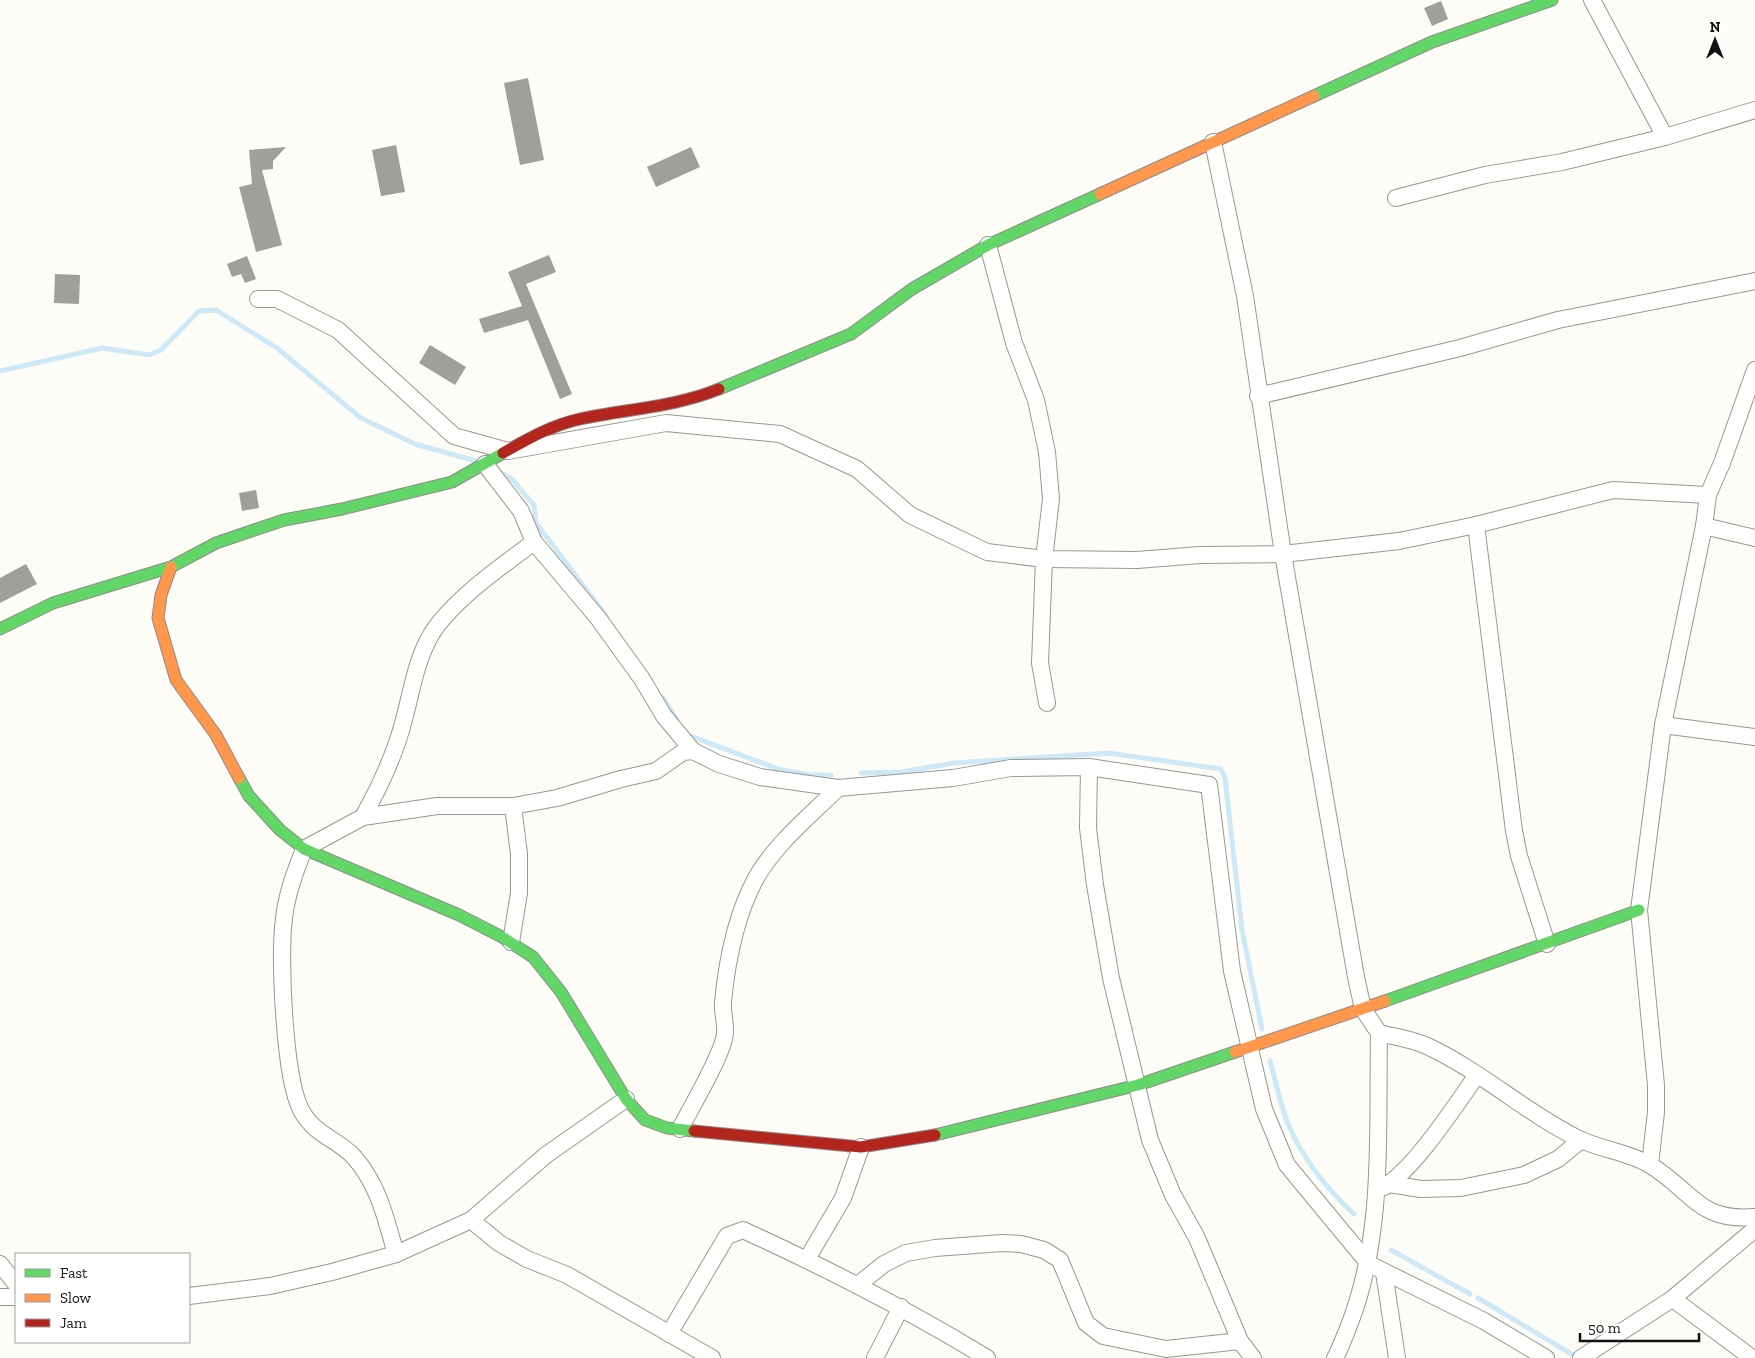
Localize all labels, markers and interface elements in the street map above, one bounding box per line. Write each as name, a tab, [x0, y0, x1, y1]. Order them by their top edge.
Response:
north arrow	[1690, 15, 1740, 65]
text: N	[1710, 19, 1721, 36]
legend	[15, 1253, 190, 1343]
text: Fast	[60, 1264, 88, 1282]
text: Slow	[60, 1289, 92, 1307]
scale bar	[1580, 1310, 1699, 1342]
text: Jam	[60, 1314, 87, 1332]
text: 50 m	[1588, 1319, 1621, 1337]

